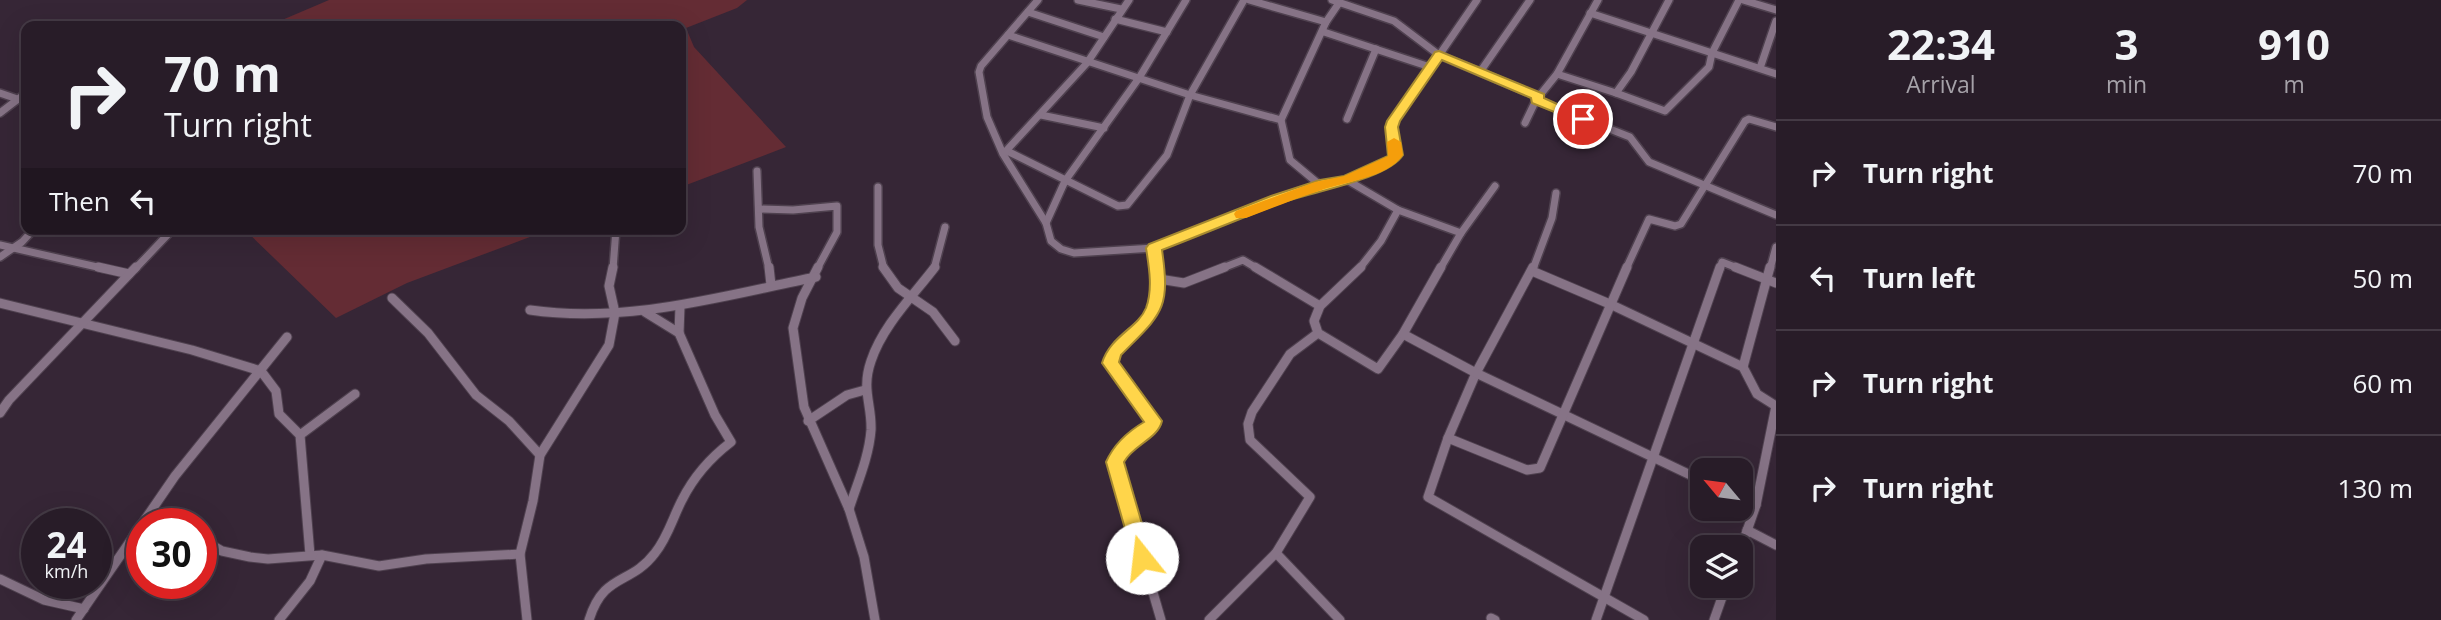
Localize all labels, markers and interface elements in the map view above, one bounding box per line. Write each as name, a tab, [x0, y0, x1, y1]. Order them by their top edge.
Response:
text: 22:34	[1887, 15, 1995, 72]
text: 3	[2114, 15, 2139, 72]
text: 910	[2258, 15, 2330, 72]
text: 70 m	[164, 40, 281, 106]
icon: right	[49, 49, 140, 140]
text: Arrival	[1906, 68, 1976, 100]
text: min	[2106, 68, 2147, 100]
text: m	[2283, 68, 2305, 100]
pin	[1553, 89, 1613, 149]
icon: arrive	[1564, 100, 1602, 138]
text: Turn right	[164, 103, 312, 146]
icon: right	[1804, 154, 1842, 192]
text: Turn right	[1863, 155, 1994, 191]
text: 70 m	[2352, 155, 2413, 191]
icon: left	[124, 182, 162, 220]
text: Then	[49, 183, 110, 219]
icon: left	[1804, 259, 1842, 297]
text: Turn left	[1863, 260, 1975, 296]
text: 50 m	[2352, 260, 2413, 296]
icon: right	[1804, 364, 1842, 402]
text: Turn right	[1863, 365, 1994, 401]
text: 60 m	[2352, 365, 2413, 401]
north arrow	[1690, 458, 1754, 522]
map controls	[1690, 458, 1753, 598]
icon: right	[1804, 469, 1842, 507]
text: Turn right	[1863, 470, 1994, 506]
text: 130 m	[2338, 470, 2413, 506]
speed limit sign: 30	[126, 508, 217, 599]
text: 24	[46, 521, 87, 568]
position arrow	[1105, 521, 1179, 595]
button: layers	[1690, 535, 1753, 598]
text: km/h	[45, 559, 88, 583]

